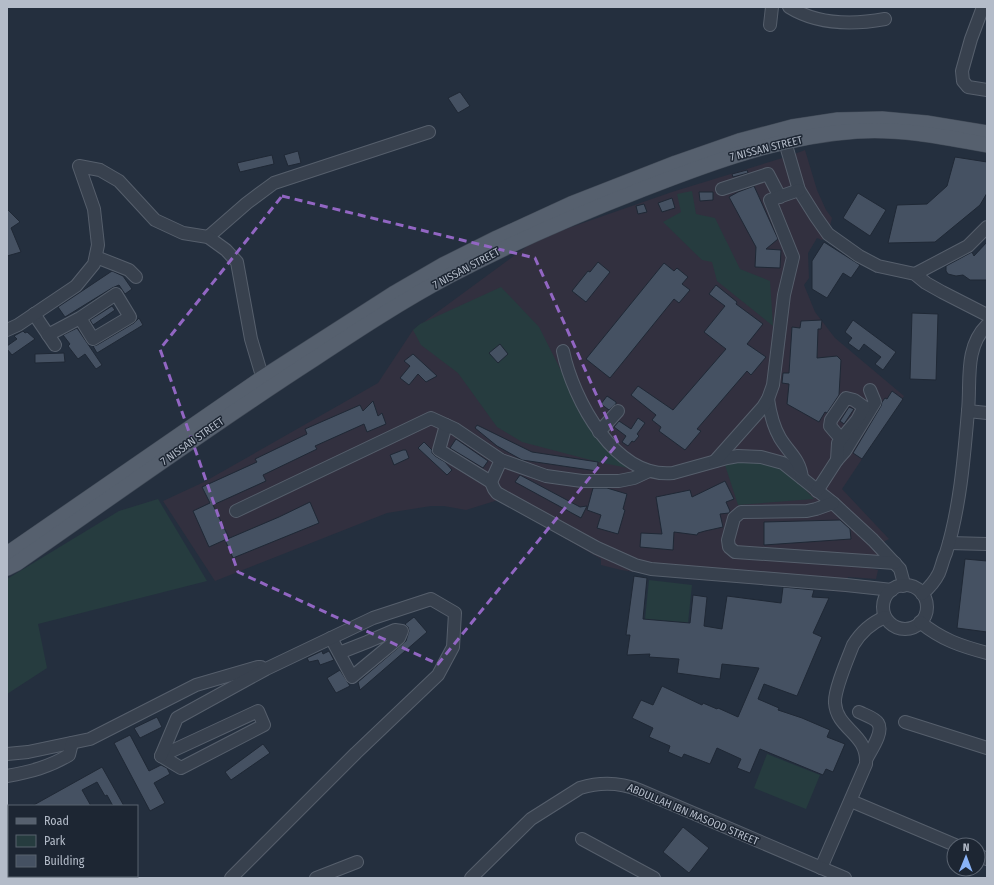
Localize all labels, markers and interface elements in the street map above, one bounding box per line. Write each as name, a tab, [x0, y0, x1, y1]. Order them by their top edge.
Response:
street label: 7 NISSAN STREET	[729, 133, 805, 164]
street label: 7 NISSAN STREET	[430, 245, 503, 292]
street label: 7 NISSAN STREET	[158, 414, 227, 468]
street label: ABDULLAH IBN MASOOD STREET	[625, 781, 761, 848]
legend	[8, 805, 138, 877]
text: Road	[44, 814, 69, 828]
text: Park	[44, 834, 66, 848]
north arrow	[946, 837, 986, 877]
text: N	[963, 841, 970, 854]
text: Building	[44, 854, 85, 868]

